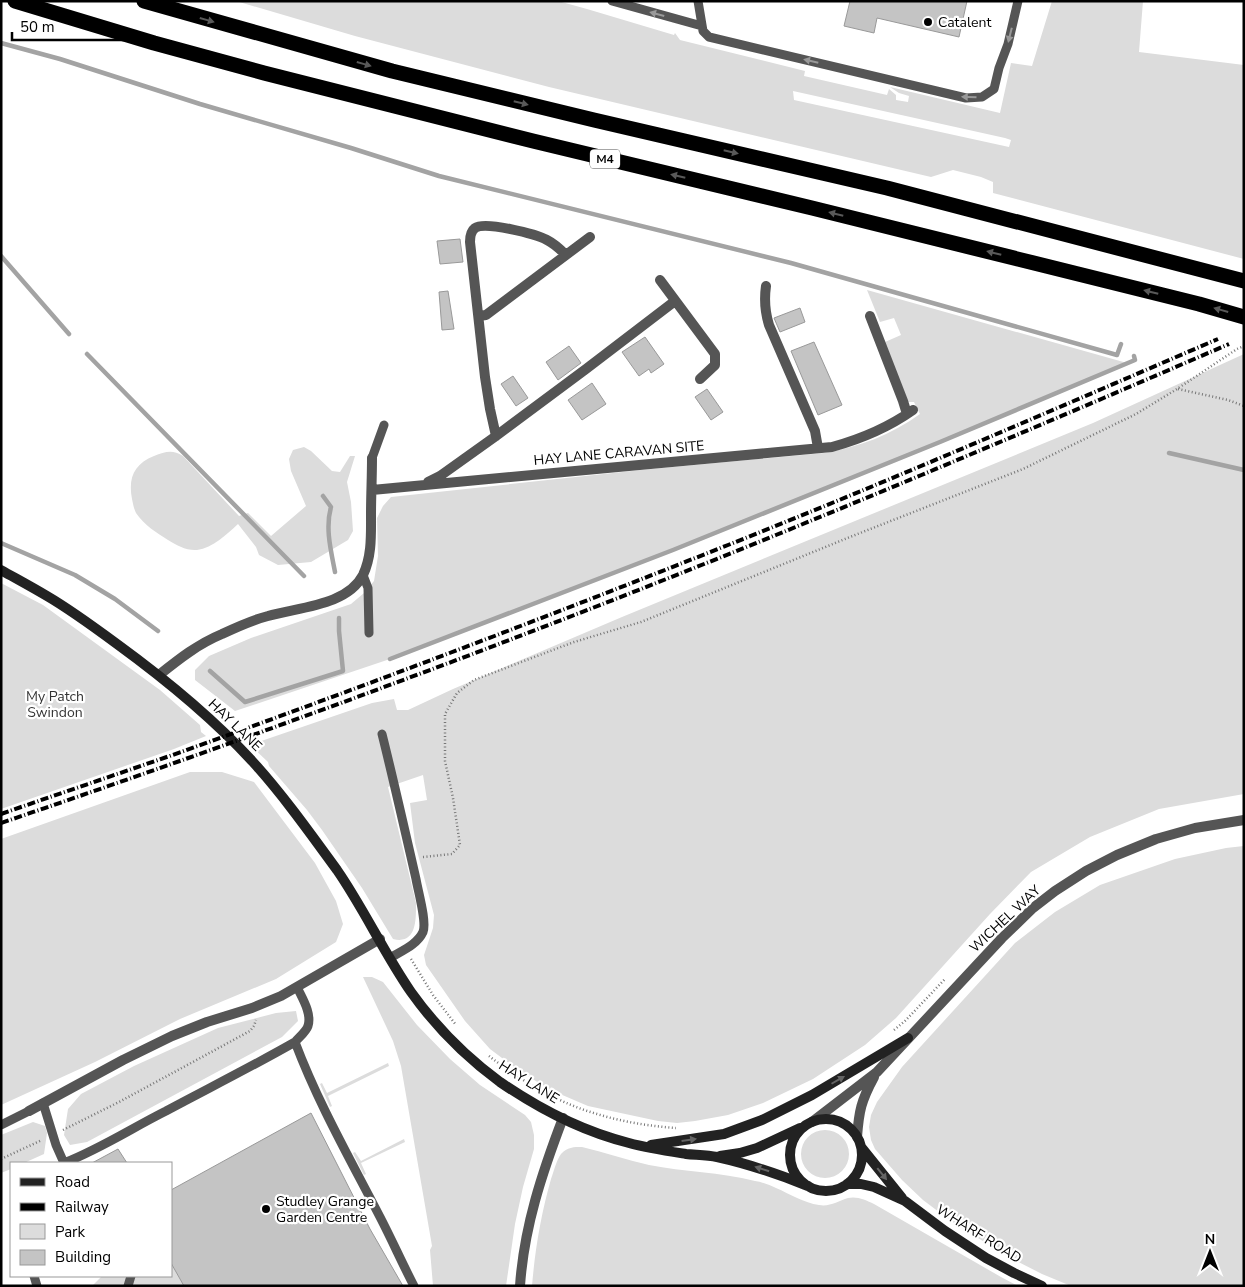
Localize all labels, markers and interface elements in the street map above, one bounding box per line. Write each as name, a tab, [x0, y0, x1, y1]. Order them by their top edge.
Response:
one-way arrow	[649, 9, 664, 17]
scale bar	[12, 10, 124, 42]
place label: Catalent	[938, 13, 991, 32]
one-way arrow	[200, 16, 215, 24]
marker: Catalent	[922, 16, 934, 28]
text: 50 m	[20, 17, 55, 37]
one-way arrow	[1006, 28, 1014, 43]
one-way arrow	[804, 57, 819, 65]
one-way arrow	[356, 60, 371, 68]
one-way arrow	[961, 93, 977, 101]
one-way arrow	[514, 99, 529, 107]
one-way arrow	[723, 148, 738, 156]
road number: M4	[590, 150, 620, 168]
one-way arrow	[670, 172, 686, 180]
one-way arrow	[828, 210, 843, 218]
one-way arrow	[986, 249, 1001, 257]
one-way arrow	[1144, 288, 1159, 296]
one-way arrow	[1214, 306, 1229, 314]
street label: HAY LANE CARAVAN SITE	[533, 436, 705, 470]
park label: My Patch Swindon	[26, 687, 84, 722]
street label: HAY LANE	[204, 695, 266, 755]
street label: WICHEL WAY	[965, 881, 1045, 957]
street label: HAY LANE	[495, 1056, 563, 1108]
one-way arrow	[832, 1075, 845, 1084]
one-way arrow	[681, 1136, 697, 1144]
legend	[10, 1162, 172, 1277]
one-way arrow	[755, 1164, 770, 1172]
one-way arrow	[877, 1167, 888, 1180]
text: Road	[55, 1172, 90, 1192]
place label: Studley Grange Garden Centre	[276, 1192, 374, 1227]
text: Railway	[55, 1197, 109, 1217]
street label: WHARF ROAD	[933, 1200, 1025, 1268]
marker: Studley Grange Garden Centre	[260, 1203, 272, 1215]
text: Park	[55, 1222, 85, 1242]
north arrow	[1185, 1227, 1235, 1277]
text: N	[1205, 1230, 1215, 1249]
text: Building	[55, 1247, 111, 1267]

